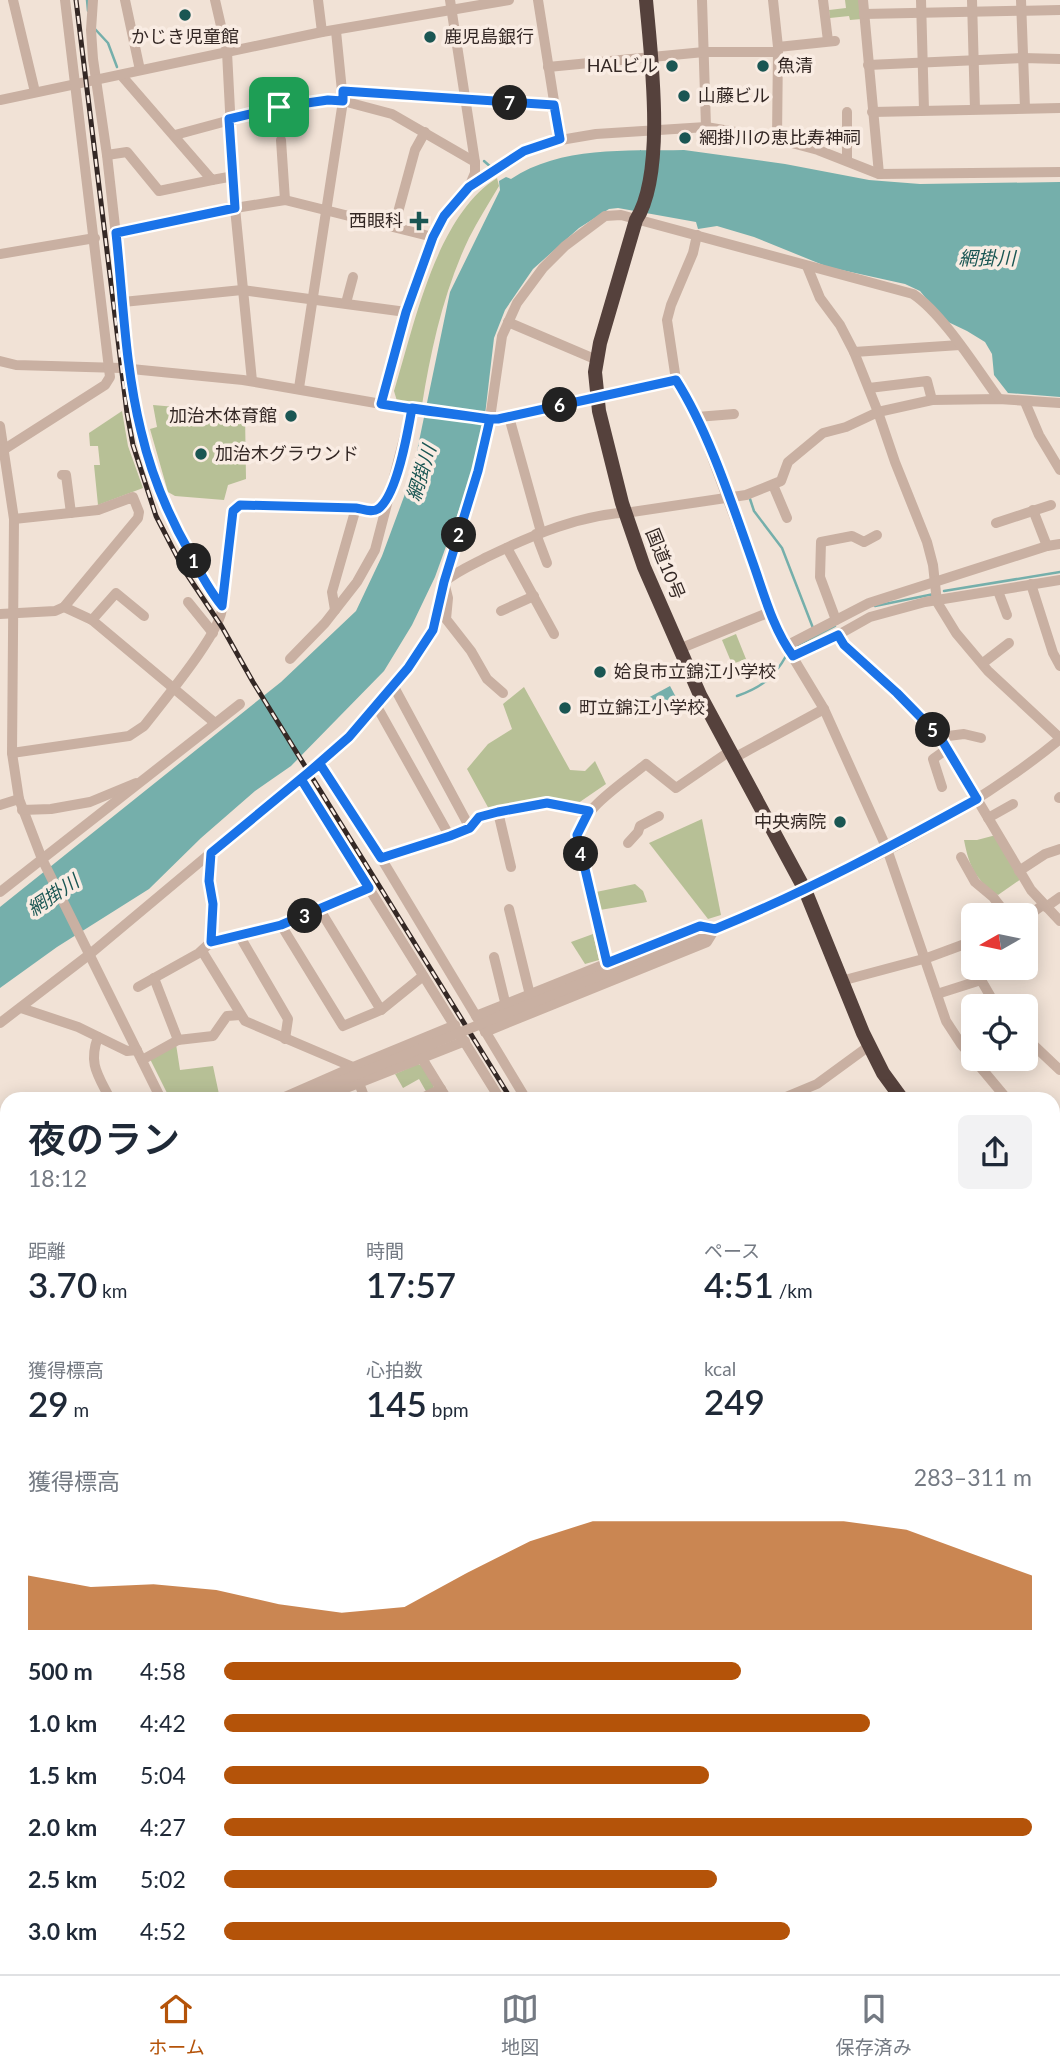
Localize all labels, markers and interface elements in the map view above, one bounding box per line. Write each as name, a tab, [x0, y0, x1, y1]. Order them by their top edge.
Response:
marker: かじき児童館	[177, 7, 193, 23]
place label: かじき児童館	[131, 25, 239, 47]
place label: 鹿児島銀行	[444, 25, 534, 47]
marker: 鹿児島銀行	[422, 29, 438, 45]
place label: HALビル	[587, 54, 658, 76]
place label: 魚清	[777, 54, 813, 76]
marker: HALビル	[664, 58, 680, 74]
marker: 魚清	[755, 58, 771, 74]
pin	[249, 77, 309, 137]
place label: 山藤ビル	[698, 84, 770, 106]
pin: 7	[492, 86, 528, 120]
icon: arrive	[260, 88, 298, 126]
marker: 山藤ビル	[676, 88, 692, 104]
text: 7	[504, 91, 515, 114]
place label: 網掛川の恵比寿神祠	[699, 126, 861, 148]
marker: 網掛川の恵比寿神祠	[677, 130, 693, 146]
place label: 西眼科	[349, 209, 403, 231]
marker: 西眼科	[409, 211, 429, 231]
water label: 網掛川	[958, 246, 1017, 269]
pin: 6	[542, 388, 578, 422]
text: 6	[554, 393, 565, 416]
place label: 加治木体育館	[169, 404, 277, 426]
marker: 加治木体育館	[283, 408, 299, 424]
water label: 網掛川	[401, 440, 440, 503]
place label: 加治木グラウンド	[215, 442, 359, 464]
marker: 加治木グラウンド	[193, 446, 209, 462]
pin: 2	[442, 518, 476, 552]
text: 2	[453, 523, 464, 546]
street label: 国道10号	[642, 525, 690, 602]
pin: 1	[176, 544, 212, 578]
text: 1	[188, 549, 199, 572]
place label: 姶良市立錦江小学校	[614, 660, 776, 682]
marker: 姶良市立錦江小学校	[592, 664, 608, 680]
place label: 町立錦江小学校	[579, 696, 705, 718]
marker: 町立錦江小学校	[557, 700, 573, 716]
pin: 5	[916, 712, 950, 748]
text: 5	[927, 718, 938, 741]
place label: 中央病院	[754, 810, 826, 832]
marker: 中央病院	[832, 814, 848, 830]
pin: 4	[564, 836, 598, 872]
text: 4	[575, 842, 586, 865]
water label: 網掛川	[23, 868, 84, 920]
pin: 3	[288, 898, 322, 934]
north arrow	[961, 903, 1038, 980]
map controls	[961, 903, 1038, 1071]
text: 3	[299, 904, 310, 927]
button: locate	[961, 994, 1038, 1071]
text: 夜のラン	[28, 1115, 180, 1161]
button: share	[958, 1115, 1032, 1189]
text: 18:12	[28, 1164, 87, 1192]
text: 距離	[28, 1239, 66, 1262]
text: 時間	[366, 1239, 404, 1262]
text: ペース	[704, 1239, 760, 1262]
text: 3.70	[28, 1263, 97, 1305]
text: 17:57	[366, 1263, 456, 1305]
text: 4:51	[704, 1263, 774, 1305]
text: km	[97, 1279, 127, 1302]
text: /km	[774, 1279, 813, 1302]
text: kcal	[704, 1357, 736, 1380]
text: 獲得標高	[28, 1358, 104, 1381]
text: 心拍数	[366, 1358, 423, 1381]
text: 249	[704, 1380, 765, 1422]
text: 29	[28, 1382, 69, 1424]
text: 145	[366, 1382, 427, 1424]
text: m	[69, 1398, 89, 1421]
text: bpm	[427, 1398, 469, 1421]
text: 283–311 m	[914, 1463, 1032, 1491]
text: 獲得標高	[28, 1467, 120, 1495]
text: 500 m	[28, 1657, 93, 1685]
text: 4:58	[140, 1657, 186, 1685]
text: 1.0 km	[28, 1709, 97, 1737]
text: 4:42	[140, 1709, 186, 1737]
text: 1.5 km	[28, 1761, 97, 1789]
text: 5:04	[140, 1761, 186, 1789]
text: 2.0 km	[28, 1813, 97, 1841]
text: 4:27	[140, 1813, 186, 1841]
text: 2.5 km	[28, 1865, 97, 1893]
text: 5:02	[140, 1865, 186, 1893]
text: 3.0 km	[28, 1917, 97, 1945]
text: 4:52	[140, 1917, 186, 1945]
tab: ホーム	[148, 1990, 205, 2059]
tab: 地図	[501, 1990, 539, 2059]
tab: 保存済み	[836, 1990, 912, 2059]

